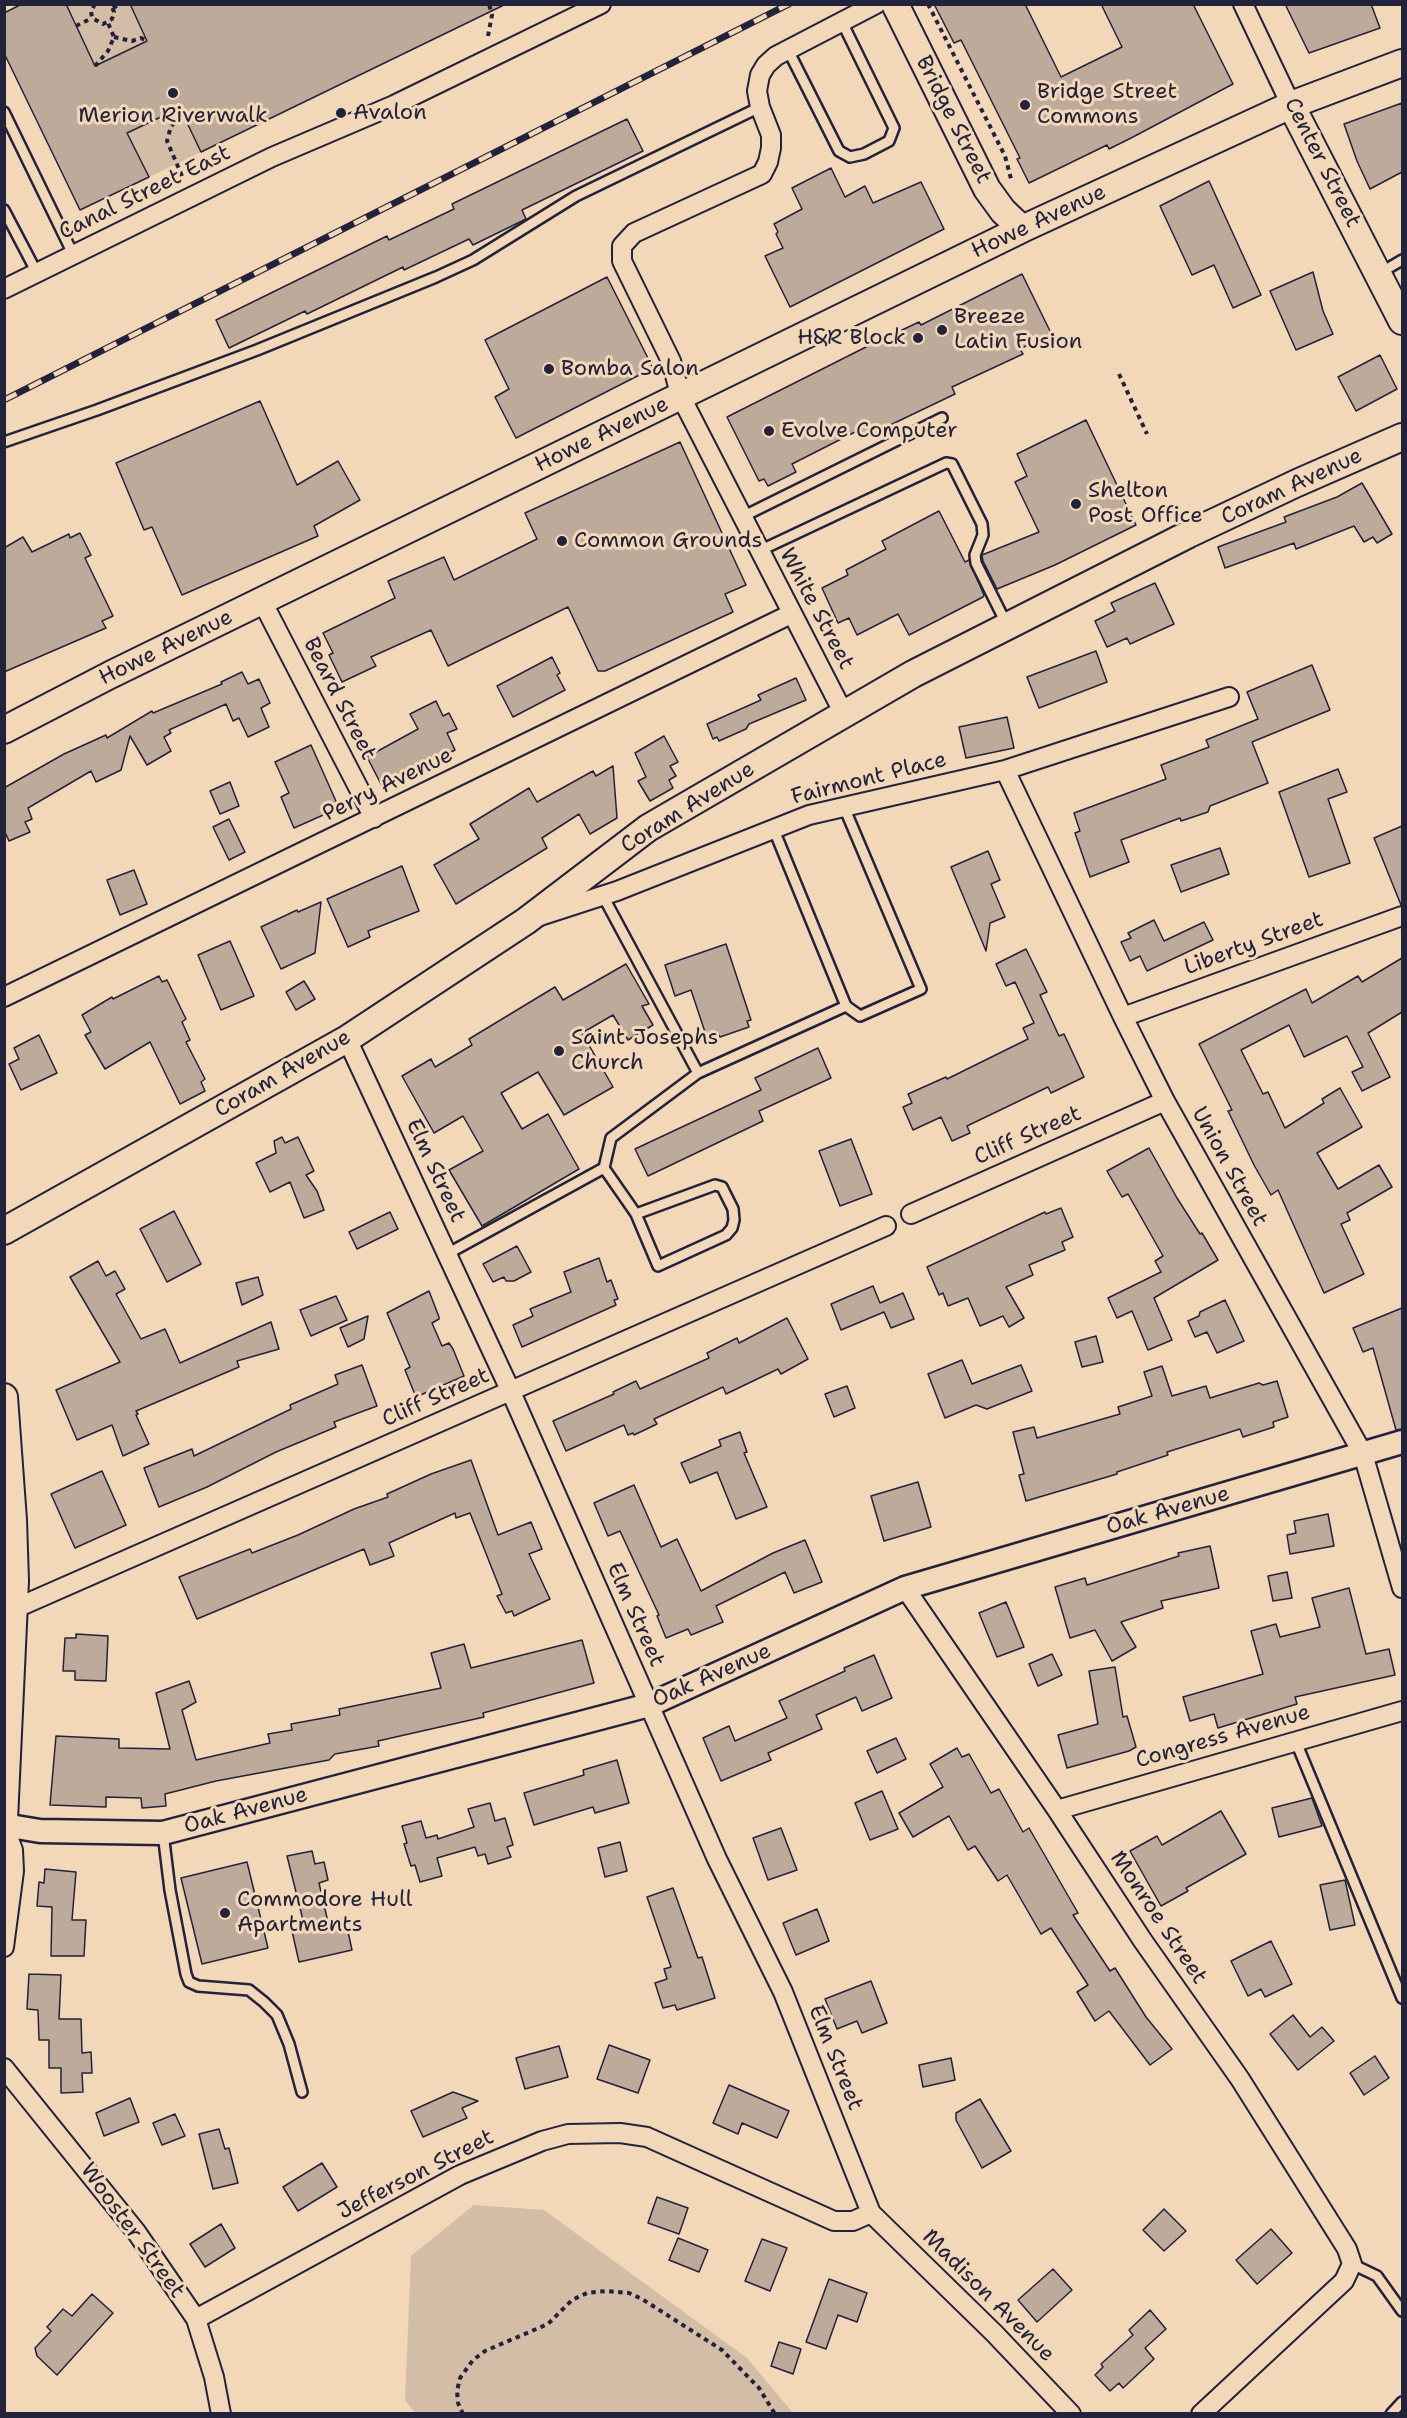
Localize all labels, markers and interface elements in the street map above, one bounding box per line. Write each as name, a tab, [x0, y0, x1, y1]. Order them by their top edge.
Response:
street label: Bridge Street	[909, 52, 997, 188]
place label: Bridge Street Commons	[1037, 79, 1177, 130]
marker: Merion Riverwalk	[166, 86, 180, 100]
street label: Center Street	[1278, 94, 1366, 232]
marker: Bridge Street Commons	[1018, 98, 1032, 112]
place label: Avalon	[353, 100, 427, 126]
place label: Merion Riverwalk	[78, 103, 268, 129]
marker: Avalon	[334, 106, 348, 120]
street label: Canal Street East	[55, 140, 235, 246]
street label: Howe Avenue	[968, 179, 1110, 265]
place label: Breeze Latin Fusion	[954, 304, 1082, 356]
marker: Breeze Latin Fusion	[935, 323, 949, 337]
place label: H&R Block	[797, 325, 906, 351]
marker: H&R Block	[911, 331, 925, 345]
place label: Bomba Salon	[561, 356, 699, 382]
marker: Bomba Salon	[542, 362, 556, 376]
street label: Howe Avenue	[531, 391, 673, 479]
place label: Evolve Computer	[781, 418, 958, 444]
marker: Evolve Computer	[762, 424, 776, 438]
street label: Coram Avenue	[1217, 443, 1367, 531]
place label: Shelton Post Office	[1088, 478, 1203, 530]
marker: Shelton Post Office	[1069, 497, 1083, 511]
place label: Common Grounds	[574, 528, 762, 554]
marker: Common Grounds	[555, 534, 569, 548]
street label: White Street	[773, 544, 859, 674]
street label: Howe Avenue	[95, 604, 237, 692]
street label: Beard Street	[297, 633, 381, 765]
street label: Perry Avenue	[319, 742, 457, 828]
street label: Fairmont Place	[789, 747, 949, 811]
street label: Coram Avenue	[616, 756, 760, 860]
street label: Liberty Street	[1181, 907, 1327, 981]
street label: Coram Avenue	[210, 1024, 356, 1124]
place label: Saint Josephs Church	[571, 1025, 718, 1076]
marker: Saint Josephs Church	[552, 1044, 566, 1058]
street label: Cliff Street	[970, 1101, 1086, 1171]
street label: Union Street	[1185, 1103, 1273, 1231]
street label: Elm Street	[400, 1115, 470, 1227]
street label: Cliff Street	[378, 1363, 494, 1433]
street label: Oak Avenue	[1103, 1481, 1233, 1541]
street label: Elm Street	[600, 1559, 670, 1671]
street label: Oak Avenue	[649, 1638, 775, 1714]
street label: Congress Avenue	[1133, 1699, 1313, 1775]
street label: Oak Avenue	[181, 1782, 311, 1840]
street label: Monroe Street	[1104, 1847, 1212, 1989]
place label: Commodore Hull Apartments	[237, 1887, 412, 1939]
marker: Commodore Hull Apartments	[218, 1906, 232, 1920]
street label: Elm Street	[802, 2002, 868, 2114]
street label: Jefferson Street	[334, 2124, 498, 2226]
street label: Wooster Street	[74, 2158, 190, 2304]
street label: Madison Avenue	[916, 2224, 1060, 2368]

